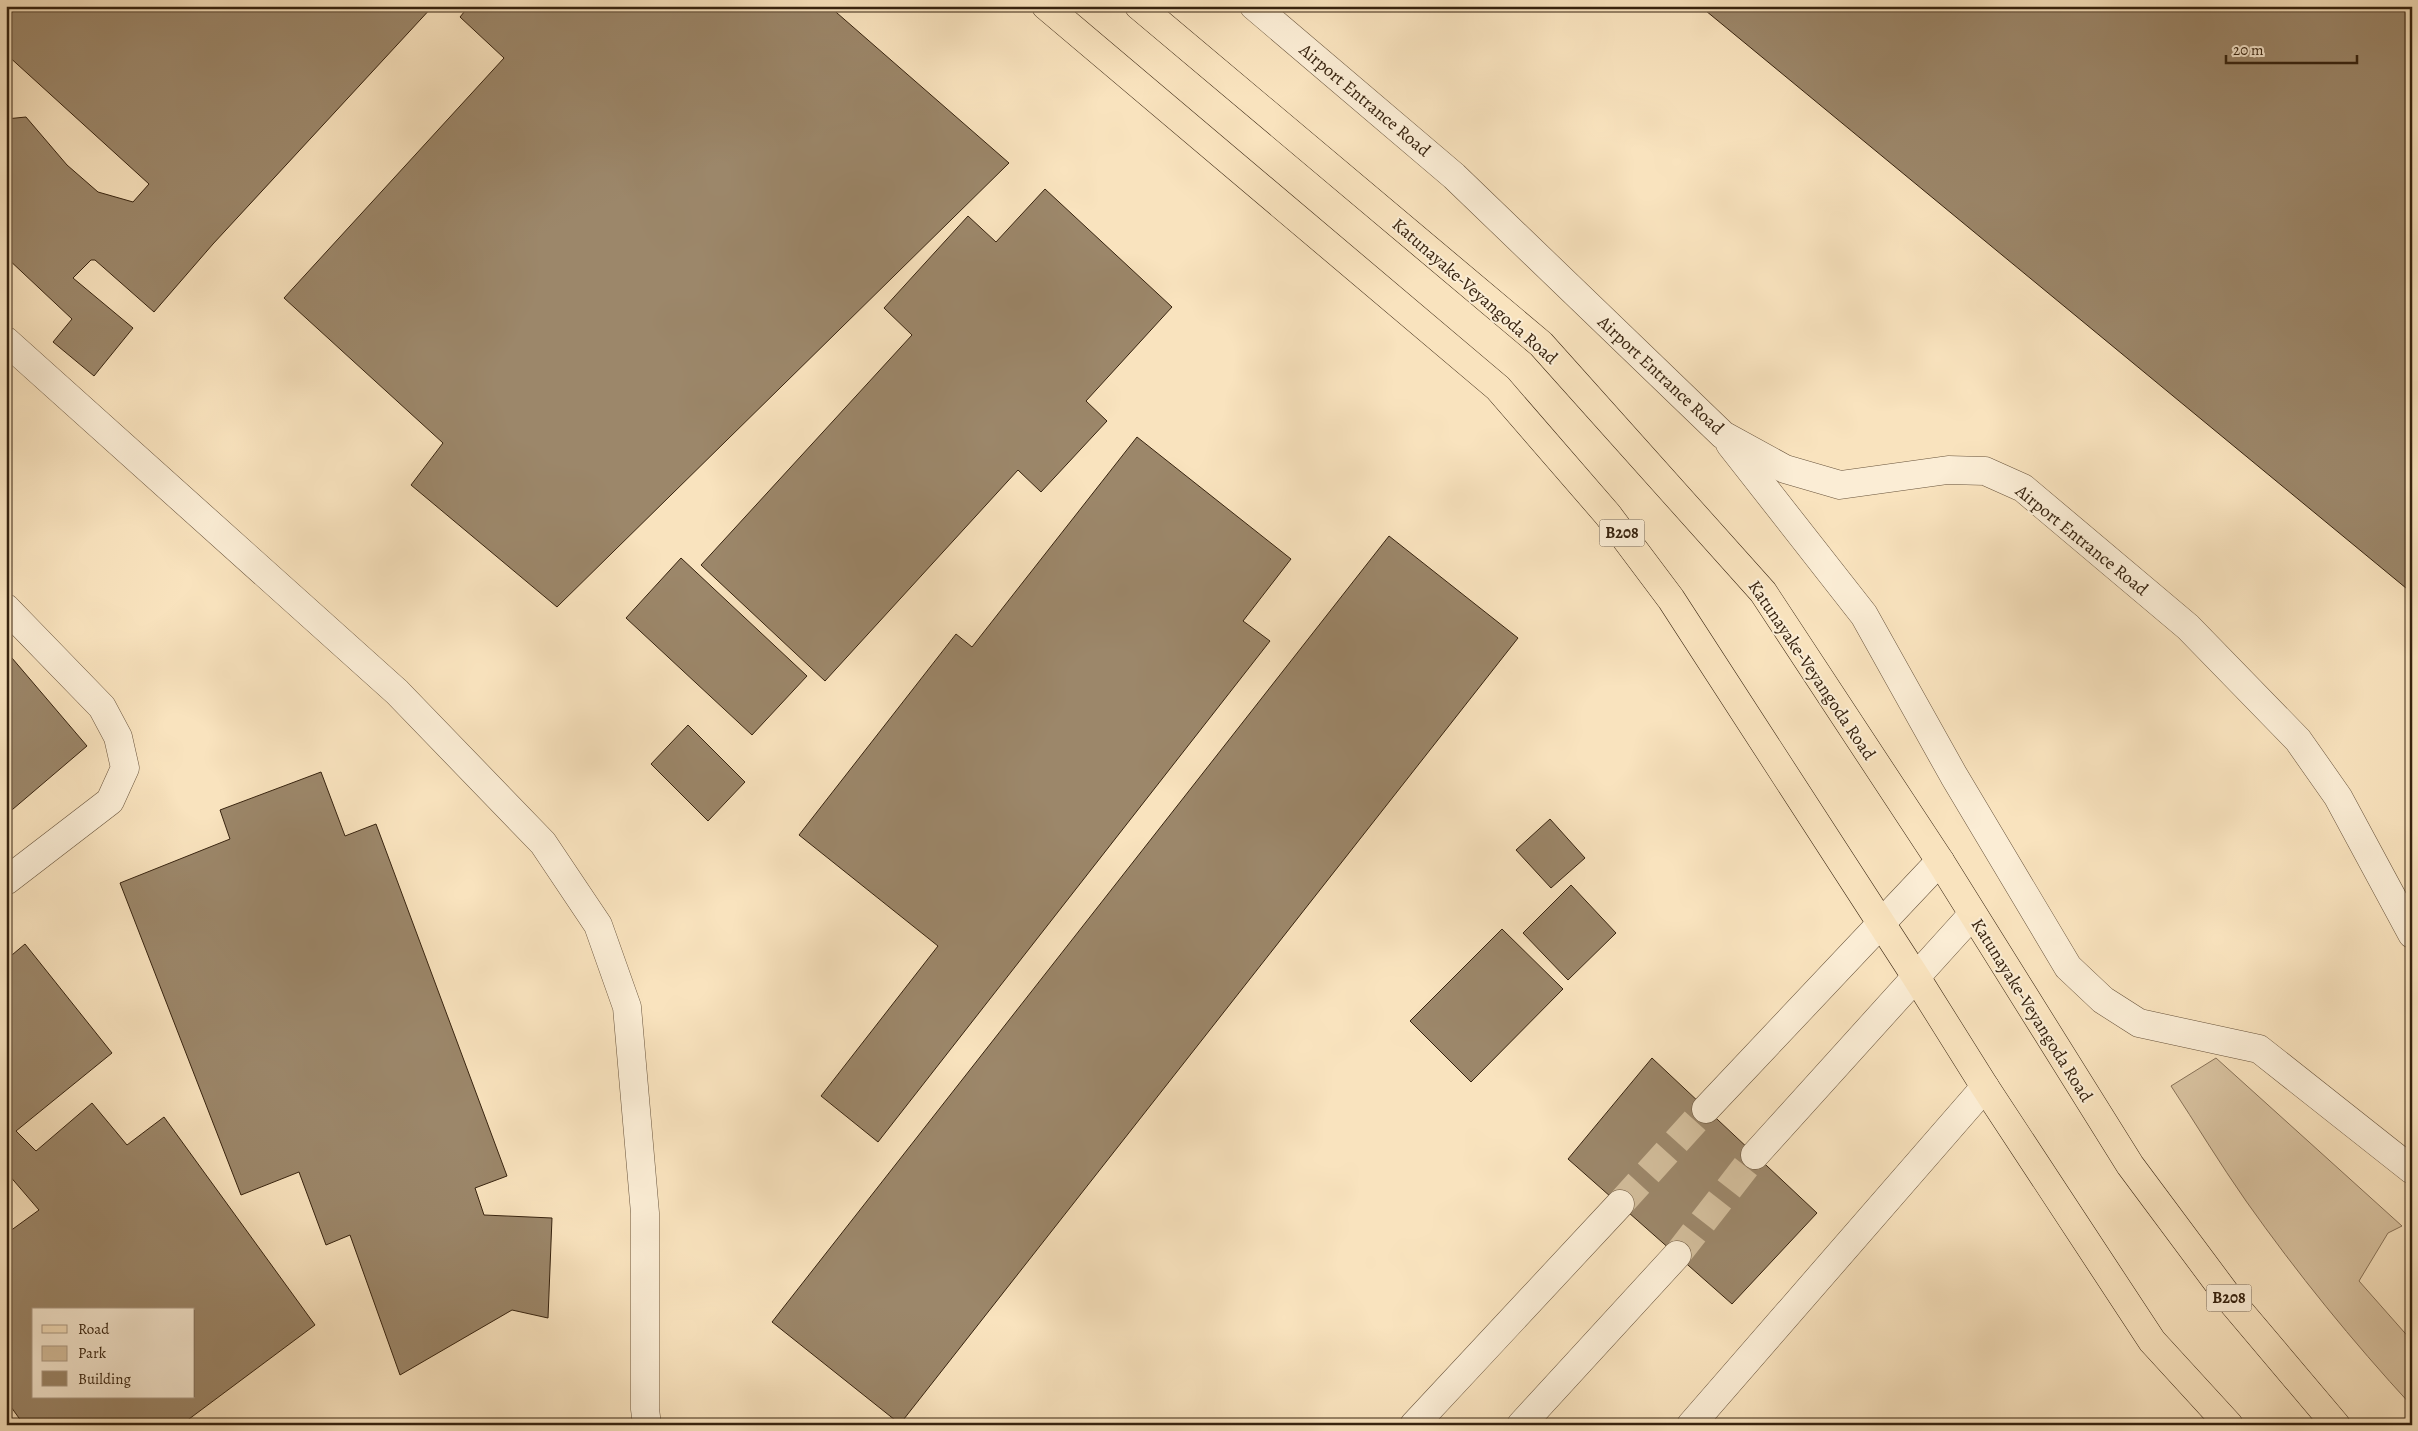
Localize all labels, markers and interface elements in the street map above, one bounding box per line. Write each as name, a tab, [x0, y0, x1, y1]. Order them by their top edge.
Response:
scale bar	[2226, 32, 2357, 64]
street label: Airport Entrance Road	[1294, 37, 1436, 162]
text: 20 m	[2233, 40, 2264, 60]
street label: Katunayake-Veyangoda Road	[1387, 212, 1563, 370]
street label: Airport Entrance Road	[1592, 310, 1730, 440]
street label: Airport Entrance Road	[2010, 478, 2154, 601]
road number: B208	[1600, 520, 1644, 546]
street label: Katunayake-Veyangoda Road	[1743, 575, 1881, 765]
street label: Katunayake-Veyangoda Road	[1966, 914, 2099, 1107]
road number: B208	[2206, 1285, 2252, 1312]
legend	[32, 1308, 195, 1398]
text: Road	[78, 1319, 110, 1339]
text: Park	[78, 1343, 107, 1363]
text: Building	[78, 1369, 131, 1389]

